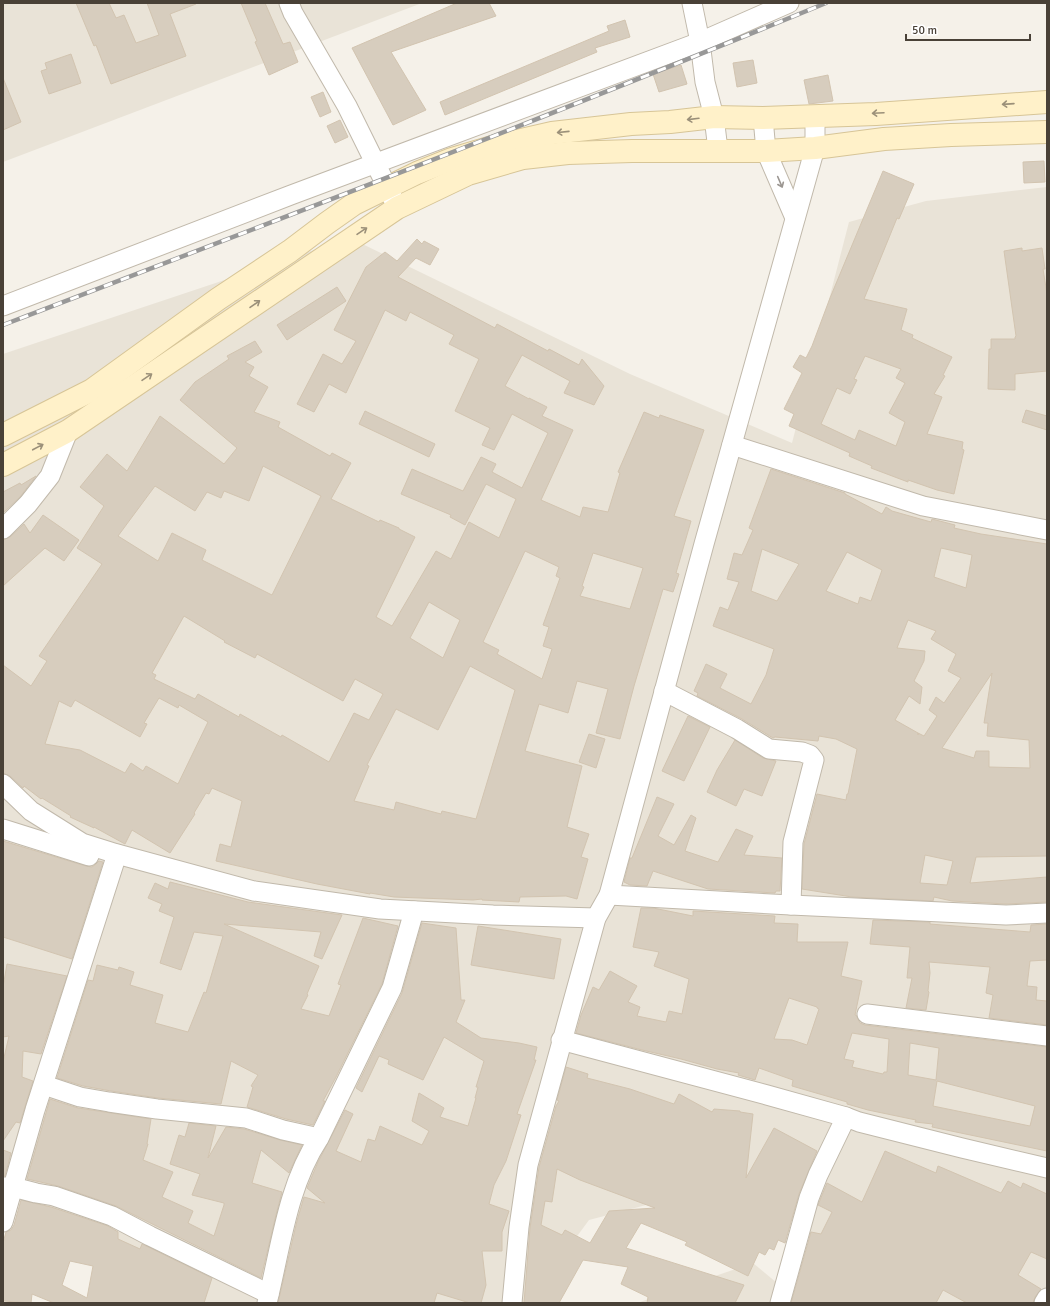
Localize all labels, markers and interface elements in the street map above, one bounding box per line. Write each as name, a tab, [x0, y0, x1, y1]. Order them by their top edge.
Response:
scale bar	[906, 16, 1030, 42]
text: 50 m	[912, 23, 937, 38]
one-way arrow	[1002, 101, 1015, 108]
one-way arrow	[872, 110, 885, 117]
one-way arrow	[687, 115, 700, 123]
one-way arrow	[557, 128, 570, 135]
one-way arrow	[776, 176, 784, 188]
one-way arrow	[356, 227, 367, 235]
one-way arrow	[249, 300, 260, 308]
one-way arrow	[141, 373, 152, 381]
one-way arrow	[32, 443, 44, 451]

